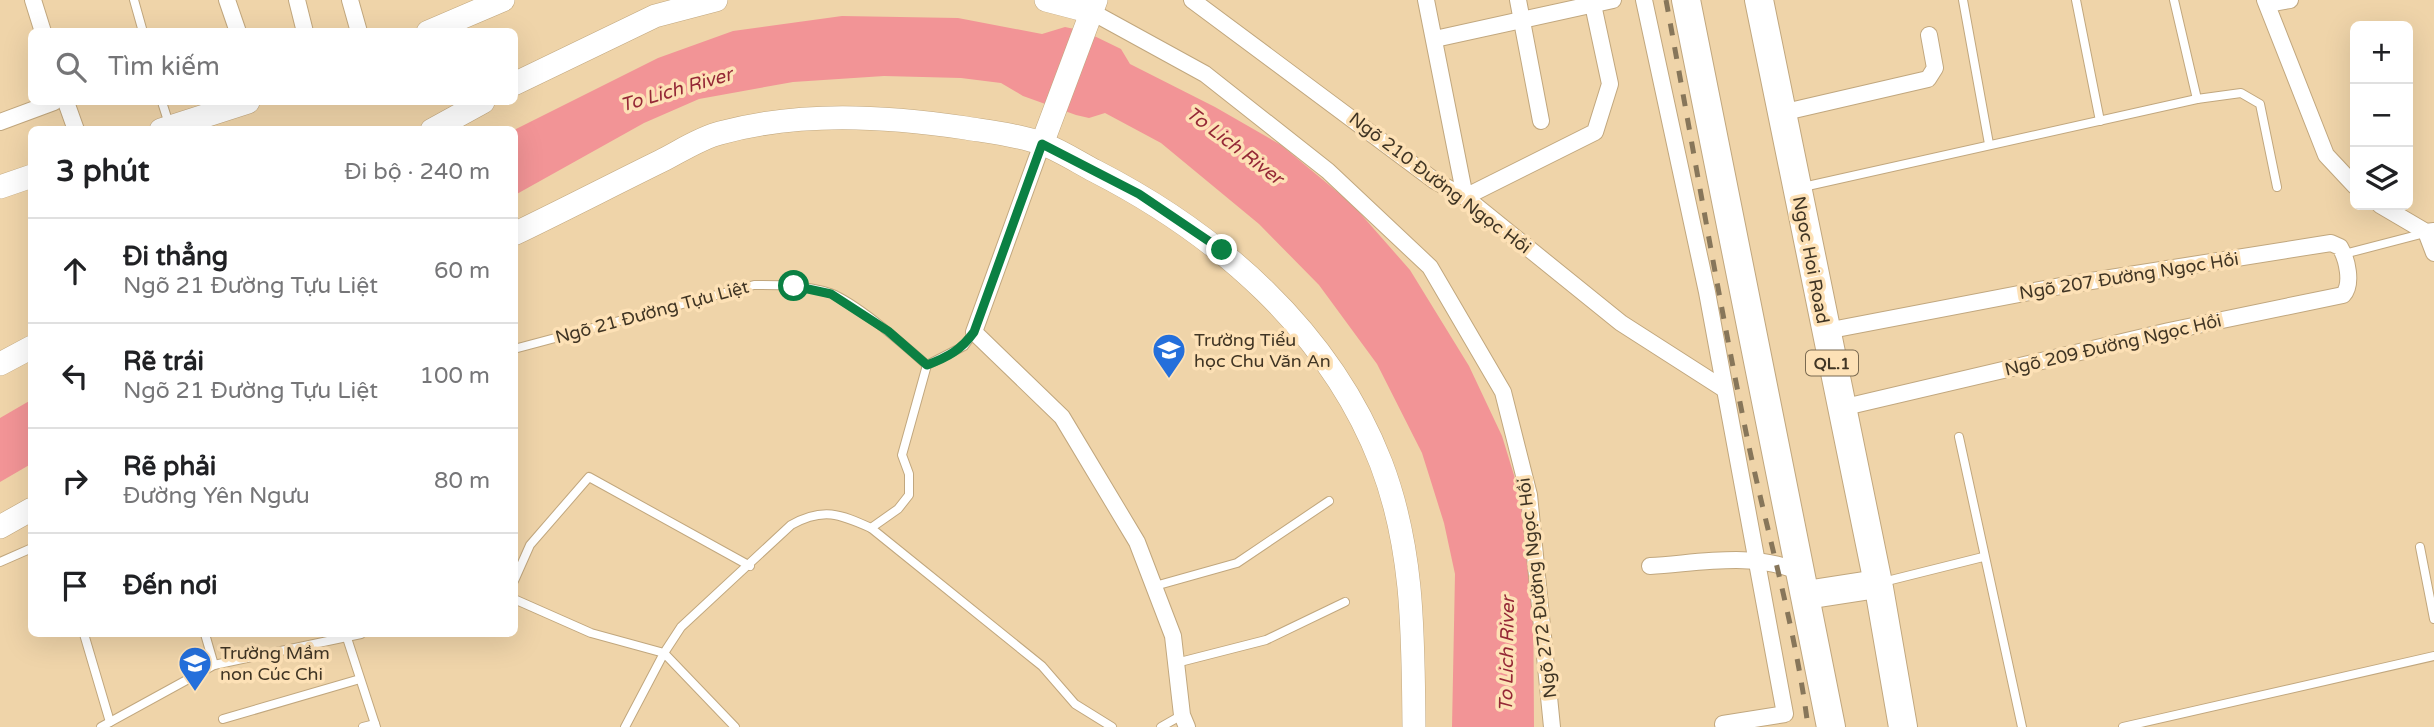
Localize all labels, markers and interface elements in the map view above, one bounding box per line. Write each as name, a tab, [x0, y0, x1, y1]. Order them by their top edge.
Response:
map controls	[2350, 21, 2413, 210]
button: +	[2350, 21, 2413, 84]
search box	[28, 28, 518, 105]
icon: search	[52, 48, 90, 86]
text: Tìm kiếm	[108, 51, 220, 82]
water label: To Lich River	[618, 63, 737, 116]
button: −	[2350, 84, 2413, 147]
water label: To Lich River	[1182, 102, 1289, 191]
street label: Ngõ 210 Đường Ngọc Hồi	[1345, 107, 1535, 259]
button: layers	[2350, 147, 2413, 210]
text: 3 phút	[56, 153, 149, 190]
text: Đi bộ · 240 m	[344, 158, 490, 186]
street label: Ngoc Hoi Road	[1788, 194, 1834, 326]
route end	[1206, 234, 1237, 265]
text: Đi thẳng	[123, 241, 228, 272]
street label: Ngõ 207 Đường Ngọc Hồi	[2018, 248, 2240, 304]
icon: ahead	[56, 252, 94, 290]
text: 60 m	[434, 257, 490, 285]
route start	[778, 270, 809, 301]
text: Ngõ 21 Đường Tựu Liệt	[123, 272, 378, 300]
street label: Ngõ 21 Đường Tựu Liệt	[553, 276, 751, 348]
street label: Ngõ 209 Đường Ngọc Hồi	[2002, 309, 2224, 381]
place label: Trường Tiểu học Chu Văn An	[1194, 329, 1331, 372]
school or university icon: Trường Tiểu học Chu Văn An	[1150, 331, 1188, 380]
text: Rẽ trái	[123, 346, 204, 377]
road number: QL.1	[1806, 350, 1858, 376]
icon: left	[56, 357, 94, 395]
text: 100 m	[420, 362, 490, 390]
text: Ngõ 21 Đường Tựu Liệt	[123, 377, 378, 405]
text: Rẽ phải	[123, 451, 216, 482]
icon: right	[56, 462, 94, 500]
text: 80 m	[434, 467, 490, 495]
street label: Ngõ 272 Đường Ngọc Hồi	[1513, 477, 1561, 699]
text: Đường Yên Ngưu	[123, 482, 310, 510]
icon: arrive	[56, 567, 94, 605]
text: Đến nơi	[123, 570, 218, 601]
water label: To Lich River	[1495, 593, 1519, 712]
place label: Trường Mầm non Cúc Chi	[220, 642, 330, 685]
school or university icon: Trường Mầm non Cúc Chi	[176, 644, 214, 693]

